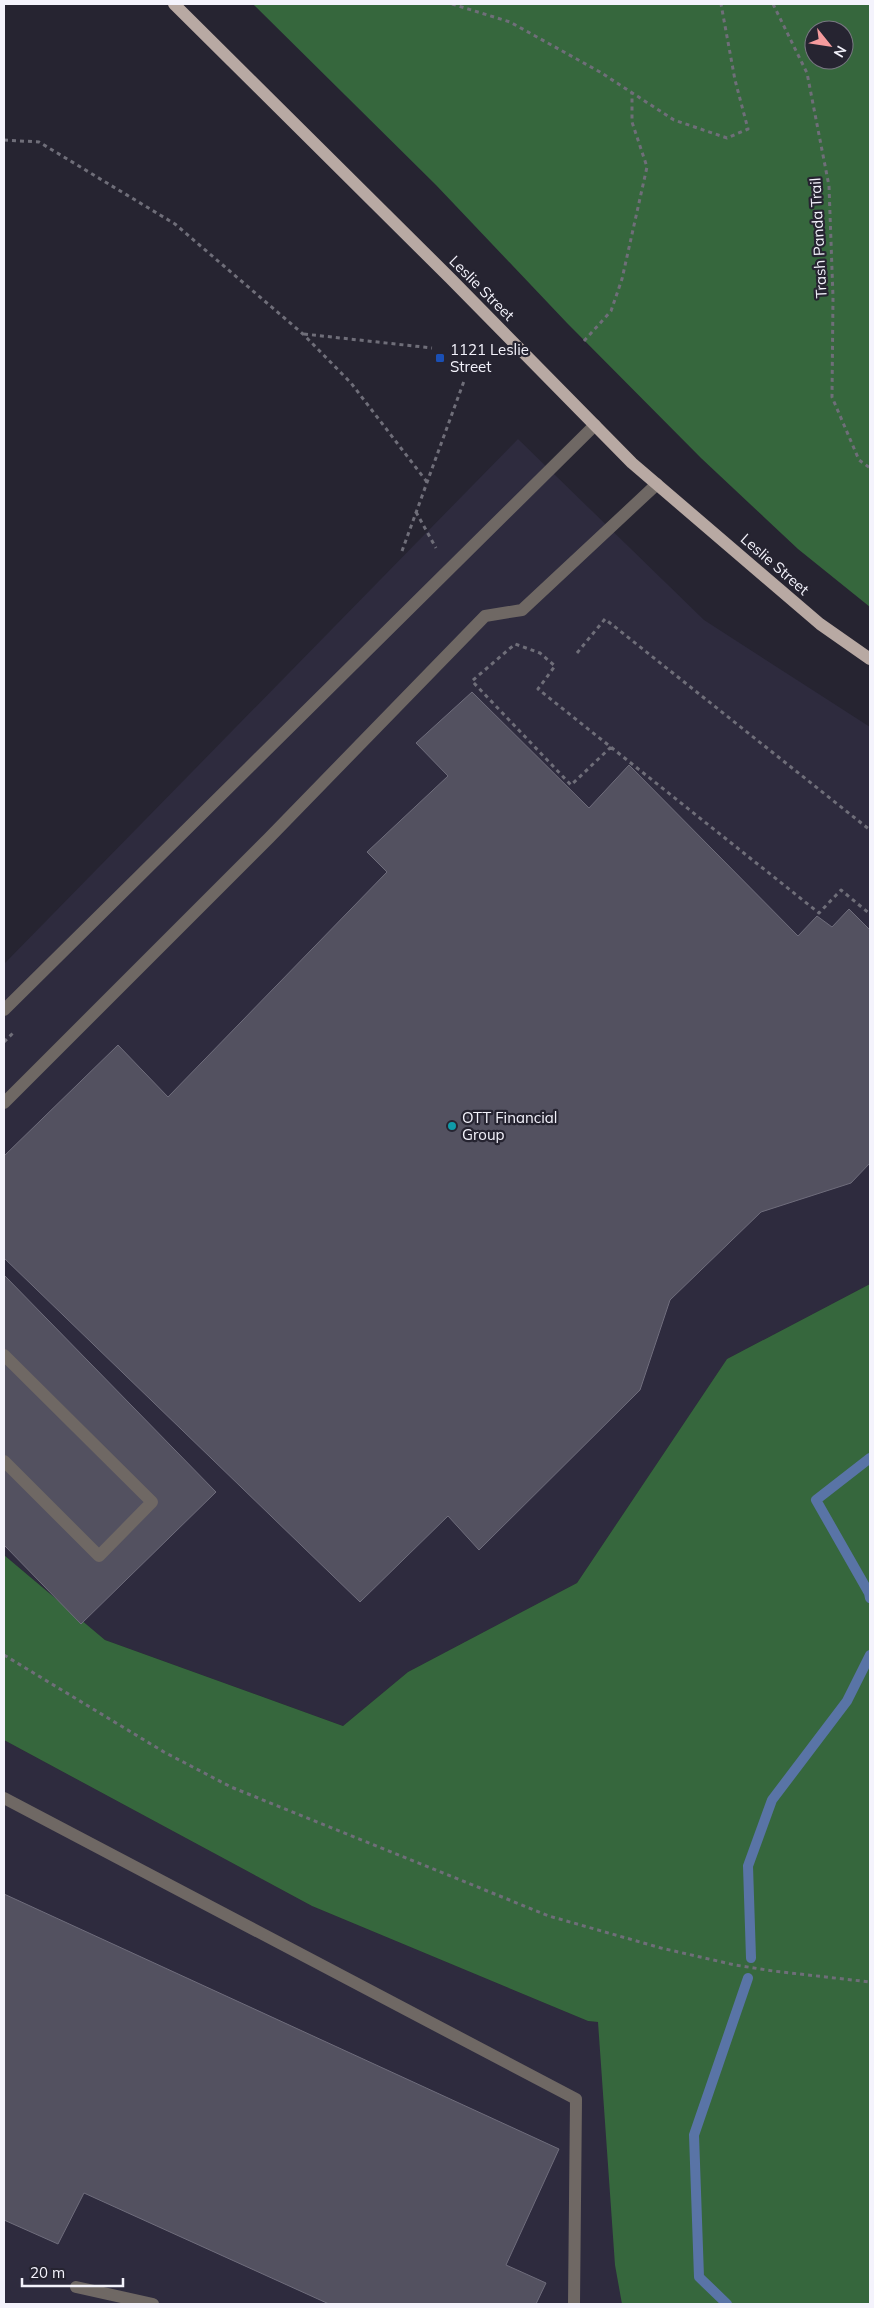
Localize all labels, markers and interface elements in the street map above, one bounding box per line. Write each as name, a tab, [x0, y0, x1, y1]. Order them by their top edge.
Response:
north arrow	[804, 20, 854, 70]
text: N	[830, 42, 851, 61]
street label: Trash Panda Trail	[805, 177, 831, 299]
street label: Leslie Street	[445, 251, 519, 325]
place label: 1121 Leslie Street	[450, 340, 529, 376]
marker: 1121 Leslie Street	[434, 352, 446, 364]
street label: Leslie Street	[737, 529, 813, 599]
place label: OTT Financial Group	[462, 1108, 557, 1144]
marker: OTT Financial Group	[446, 1120, 458, 1132]
scale bar	[22, 2256, 124, 2288]
text: 20 m	[30, 2263, 65, 2282]

